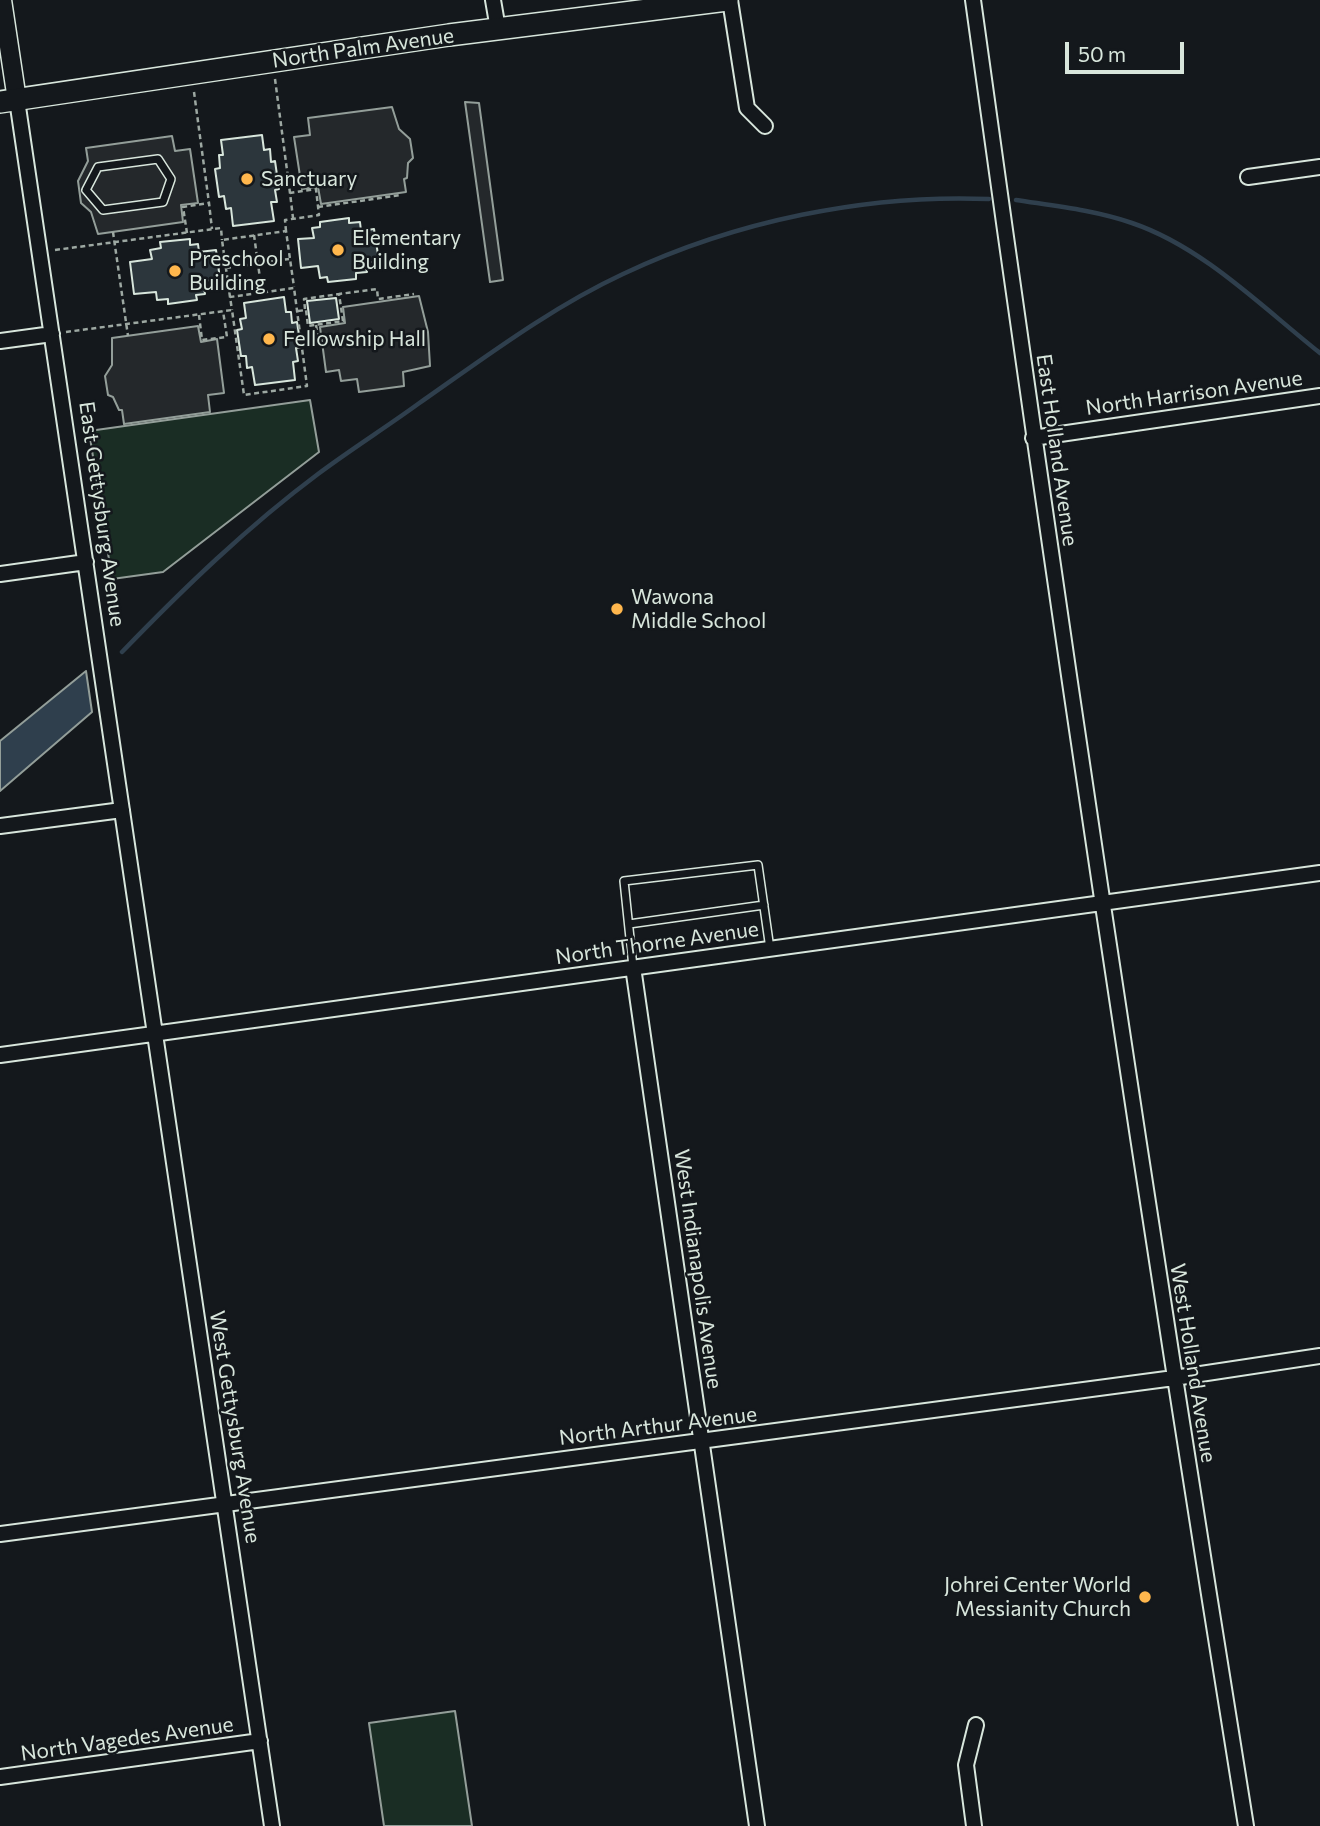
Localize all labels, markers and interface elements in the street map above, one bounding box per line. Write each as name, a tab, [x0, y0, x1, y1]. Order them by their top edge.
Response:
street label: North Palm Avenue	[270, 23, 456, 73]
scale bar	[1068, 28, 1187, 72]
text: 50 m	[1078, 41, 1126, 66]
place label: Sanctuary	[261, 166, 357, 192]
marker: Sanctuary	[239, 171, 255, 187]
place label: Elementary Building	[352, 225, 461, 275]
marker: Elementary Building	[330, 242, 346, 258]
place label: Preschool Building	[189, 246, 284, 296]
marker: Preschool Building	[167, 263, 183, 279]
place label: Fellowship Hall	[283, 326, 426, 352]
marker: Fellowship Hall	[261, 331, 277, 347]
street label: East Holland Avenue	[1031, 352, 1083, 548]
street label: North Harrison Avenue	[1084, 365, 1304, 421]
street label: East Gettysburg Avenue	[74, 400, 130, 628]
place label: Wawona Middle School	[631, 584, 766, 634]
marker: Wawona Middle School	[609, 601, 625, 617]
street label: North Thorne Avenue	[554, 916, 760, 970]
street label: West Indianapolis Avenue	[669, 1147, 727, 1391]
street label: West Holland Avenue	[1165, 1262, 1221, 1464]
street label: West Gettysburg Avenue	[204, 1309, 266, 1545]
street label: North Arthur Avenue	[558, 1401, 758, 1451]
place label: Johrei Center World Messianity Church	[944, 1572, 1131, 1622]
marker: Johrei Center World Messianity Church	[1137, 1589, 1153, 1605]
street label: North Vagedes Avenue	[19, 1712, 235, 1766]

